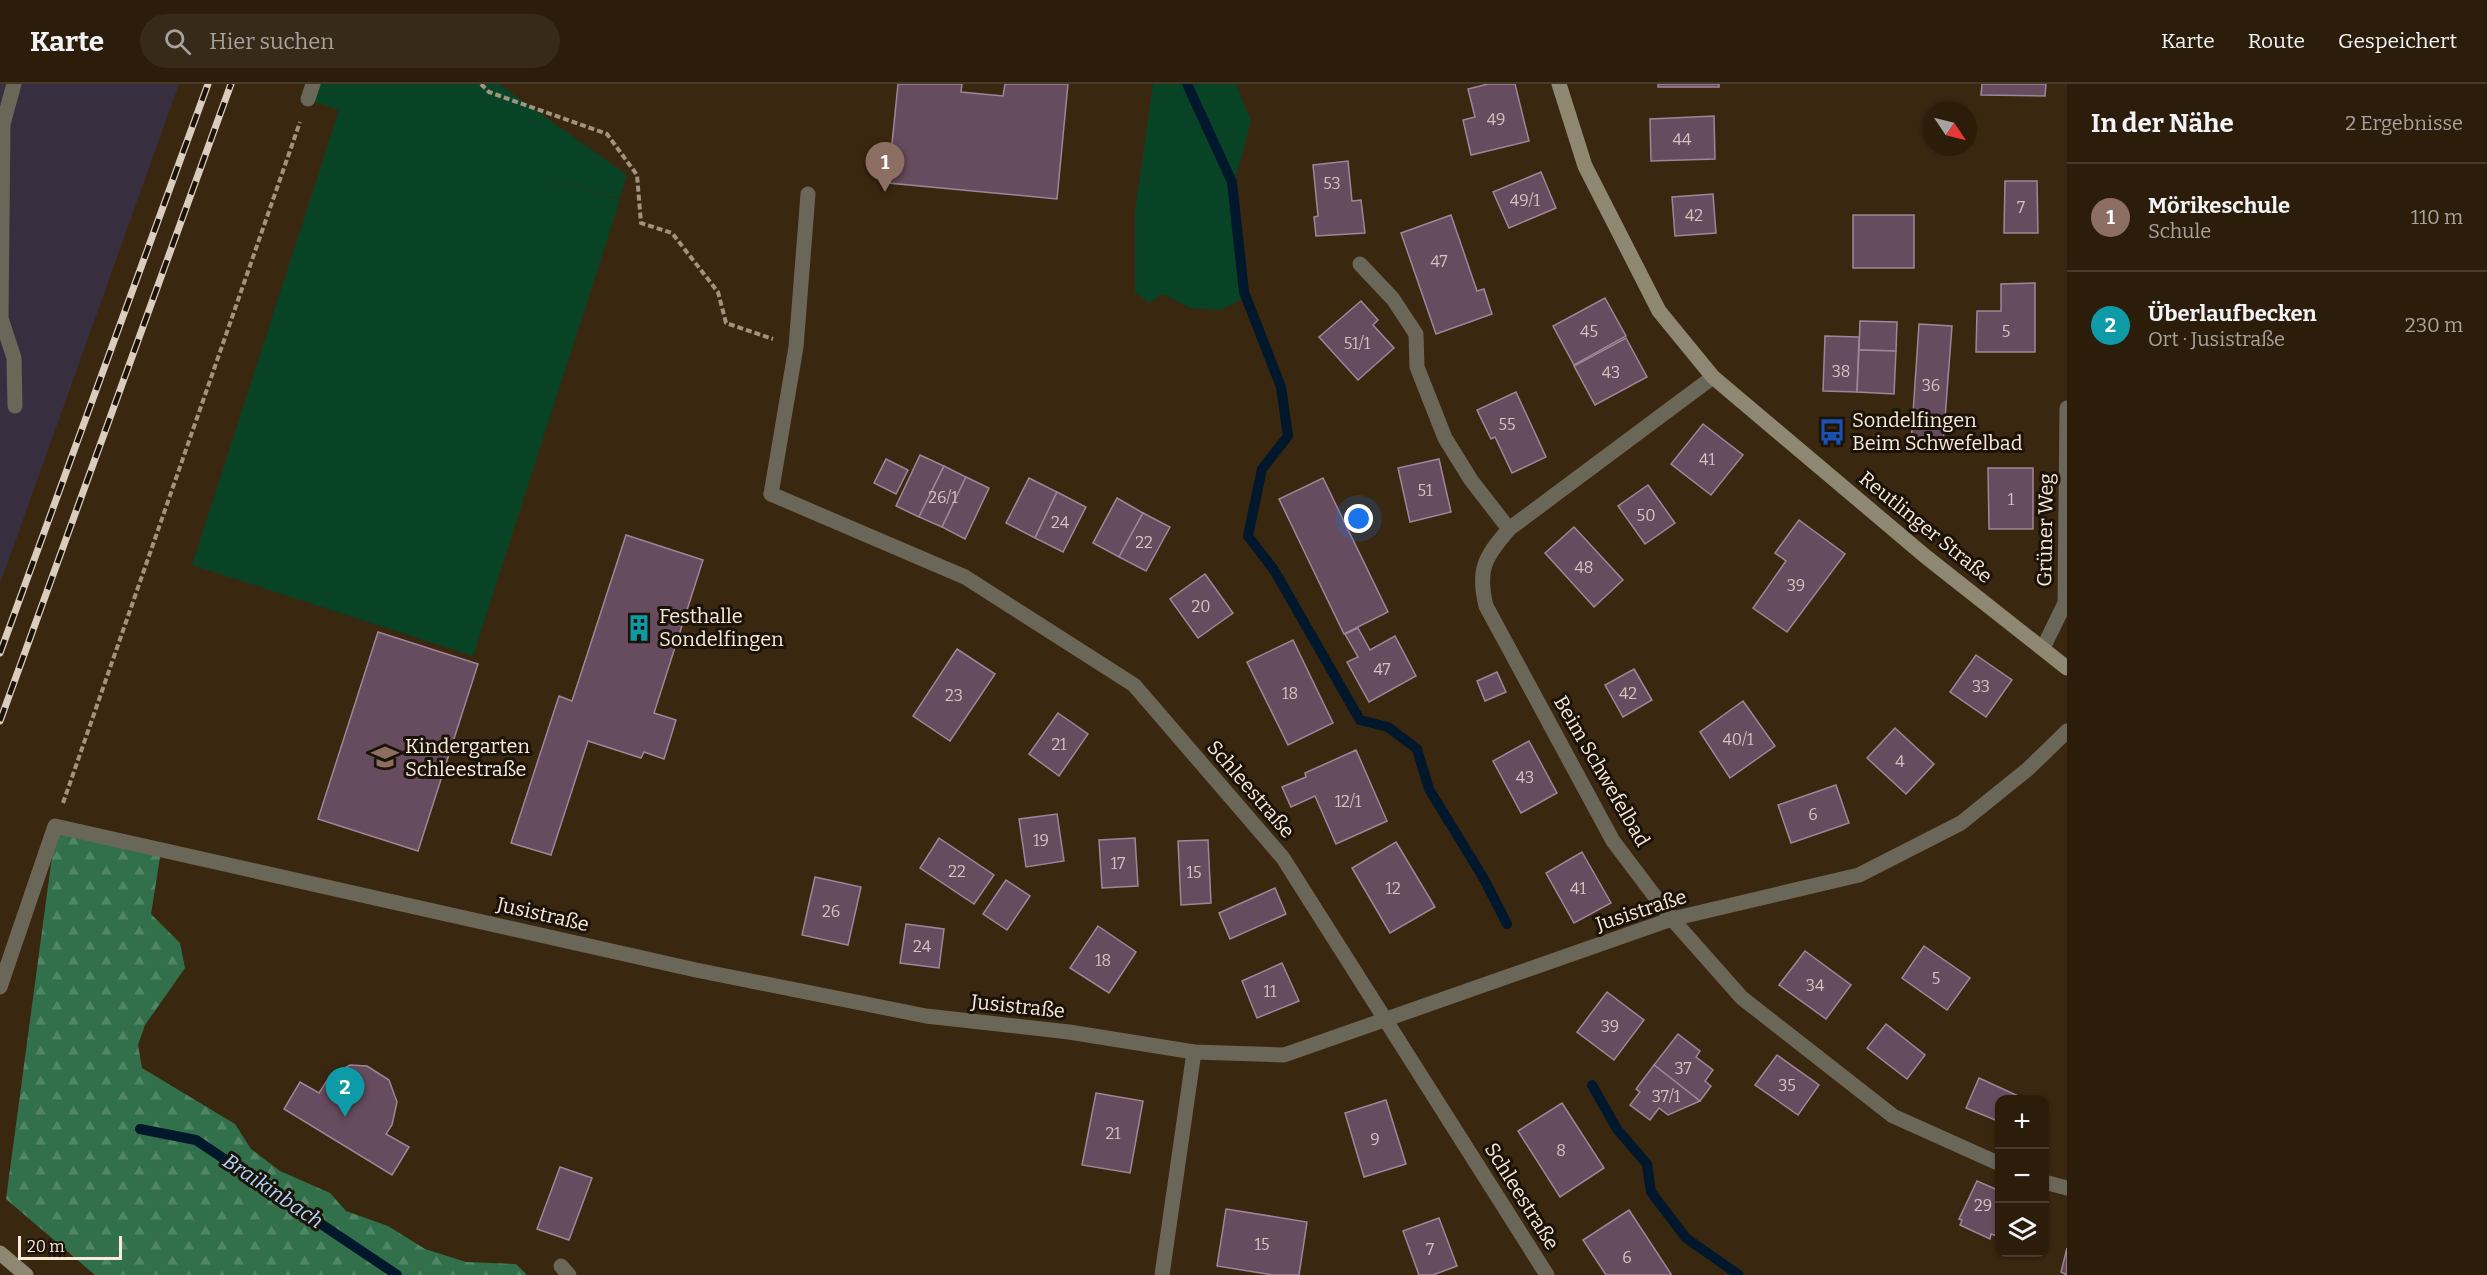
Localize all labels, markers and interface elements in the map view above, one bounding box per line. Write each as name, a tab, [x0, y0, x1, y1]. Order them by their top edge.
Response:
search box	[140, 14, 560, 68]
text: Karte	[30, 25, 104, 58]
icon: search	[161, 25, 194, 58]
text: Hier suchen	[209, 28, 334, 55]
text: Karte	[2161, 28, 2215, 54]
text: Route	[2248, 28, 2305, 54]
text: Gespeichert	[2338, 28, 2457, 54]
north arrow	[1923, 102, 1977, 156]
text: In der Nähe	[2091, 108, 2234, 139]
house number: 49	[1487, 110, 1505, 129]
text: 2 Ergebnisse	[2345, 111, 2463, 135]
house number: 44	[1673, 130, 1692, 149]
pin: 1	[866, 142, 904, 192]
house number: 53	[1323, 174, 1341, 193]
house number: 49/1	[1510, 191, 1541, 210]
text: Mörikeschule	[2148, 192, 2290, 219]
house number: 7	[2017, 198, 2025, 217]
text: 1	[2106, 205, 2115, 229]
text: 110 m	[2411, 205, 2463, 229]
house number: 42	[1685, 206, 1703, 225]
text: Schule	[2148, 219, 2211, 243]
house number: 47	[1430, 252, 1448, 271]
text: Überlaufbecken	[2148, 300, 2317, 327]
text: 2	[2105, 313, 2116, 337]
text: 230 m	[2405, 313, 2463, 337]
house number: 45	[1580, 322, 1598, 341]
house number: 5	[2002, 322, 2010, 341]
text: Ort · Jusistraße	[2148, 327, 2285, 351]
house number: 51/1	[1344, 334, 1371, 353]
house number: 38	[1832, 362, 1850, 381]
house number: 43	[1602, 363, 1620, 382]
house number: 36	[1922, 376, 1940, 395]
place label: Sondelfingen Beim Schwefelbad	[1852, 408, 2023, 455]
house number: 55	[1498, 415, 1516, 434]
bus stop icon: Sondelfingen Beim Schwefelbad	[1817, 417, 1847, 447]
house number: 41	[1699, 450, 1715, 469]
street label: Reutlinger Straße	[1855, 466, 1997, 588]
street label: Grüner Weg	[2032, 473, 2058, 587]
house number: 51	[1418, 481, 1433, 500]
house number: 26/1	[928, 488, 958, 507]
house number: 1	[2008, 490, 2015, 509]
your location	[1344, 504, 1373, 533]
house number: 50	[1637, 506, 1655, 525]
house number: 24	[1051, 513, 1070, 532]
house number: 22	[1135, 533, 1153, 552]
house number: 48	[1575, 558, 1593, 577]
house number: 39	[1787, 576, 1805, 595]
house number: 20	[1192, 597, 1210, 616]
place label: Festhalle Sondelfingen	[659, 604, 784, 651]
building icon: Festhalle Sondelfingen	[624, 613, 654, 643]
house number: 47	[1373, 660, 1391, 679]
house number: 33	[1972, 677, 1990, 696]
house number: 18	[1282, 684, 1298, 703]
house number: 42	[1619, 684, 1637, 703]
house number: 23	[945, 686, 963, 705]
street label: Beim Schwefelbad	[1549, 691, 1655, 851]
house number: 40/1	[1722, 730, 1754, 749]
place label: Kindergarten Schleestraße	[405, 734, 530, 781]
house number: 21	[1051, 735, 1067, 754]
street label: Schleestraße	[1202, 735, 1300, 843]
school or university icon: Kindergarten Schleestraße	[370, 742, 400, 772]
house number: 4	[1895, 752, 1905, 771]
house number: 43	[1516, 768, 1534, 787]
house number: 12/1	[1335, 792, 1362, 811]
house number: 6	[1808, 805, 1818, 824]
house number: 19	[1033, 831, 1049, 850]
house number: 17	[1111, 854, 1125, 873]
house number: 22	[948, 862, 966, 881]
house number: 15	[1186, 863, 1202, 882]
house number: 12	[1385, 879, 1401, 898]
house number: 41	[1570, 879, 1586, 898]
street label: Jusistraße	[1592, 884, 1689, 936]
street label: Jusistraße	[494, 892, 591, 936]
house number: 26	[822, 902, 840, 921]
house number: 24	[913, 937, 932, 956]
house number: 18	[1095, 951, 1111, 970]
house number: 5	[1932, 969, 1940, 988]
house number: 34	[1806, 976, 1825, 995]
house number: 11	[1264, 982, 1277, 1001]
street label: Jusistraße	[969, 989, 1066, 1023]
house number: 39	[1601, 1017, 1619, 1036]
house number: 37	[1674, 1059, 1692, 1078]
pin: 2	[326, 1068, 364, 1117]
house number: 35	[1778, 1076, 1796, 1095]
house number: 37/1	[1652, 1087, 1681, 1106]
map controls	[1995, 1095, 2049, 1257]
button: +	[1995, 1095, 2049, 1149]
house number: 21	[1105, 1124, 1121, 1143]
house number: 9	[1370, 1130, 1380, 1149]
street label: Schleestraße	[1480, 1138, 1564, 1254]
house number: 8	[1556, 1141, 1566, 1160]
water label: Braikinbach	[218, 1148, 328, 1234]
button: −	[1995, 1149, 2049, 1203]
house number: 29	[1974, 1196, 1992, 1215]
button: layers	[1995, 1203, 2049, 1257]
scale bar	[18, 1233, 122, 1260]
house number: 15	[1254, 1235, 1270, 1254]
text: 20 m	[27, 1237, 64, 1256]
house number: 7	[1426, 1240, 1434, 1259]
house number: 6	[1622, 1248, 1632, 1267]

